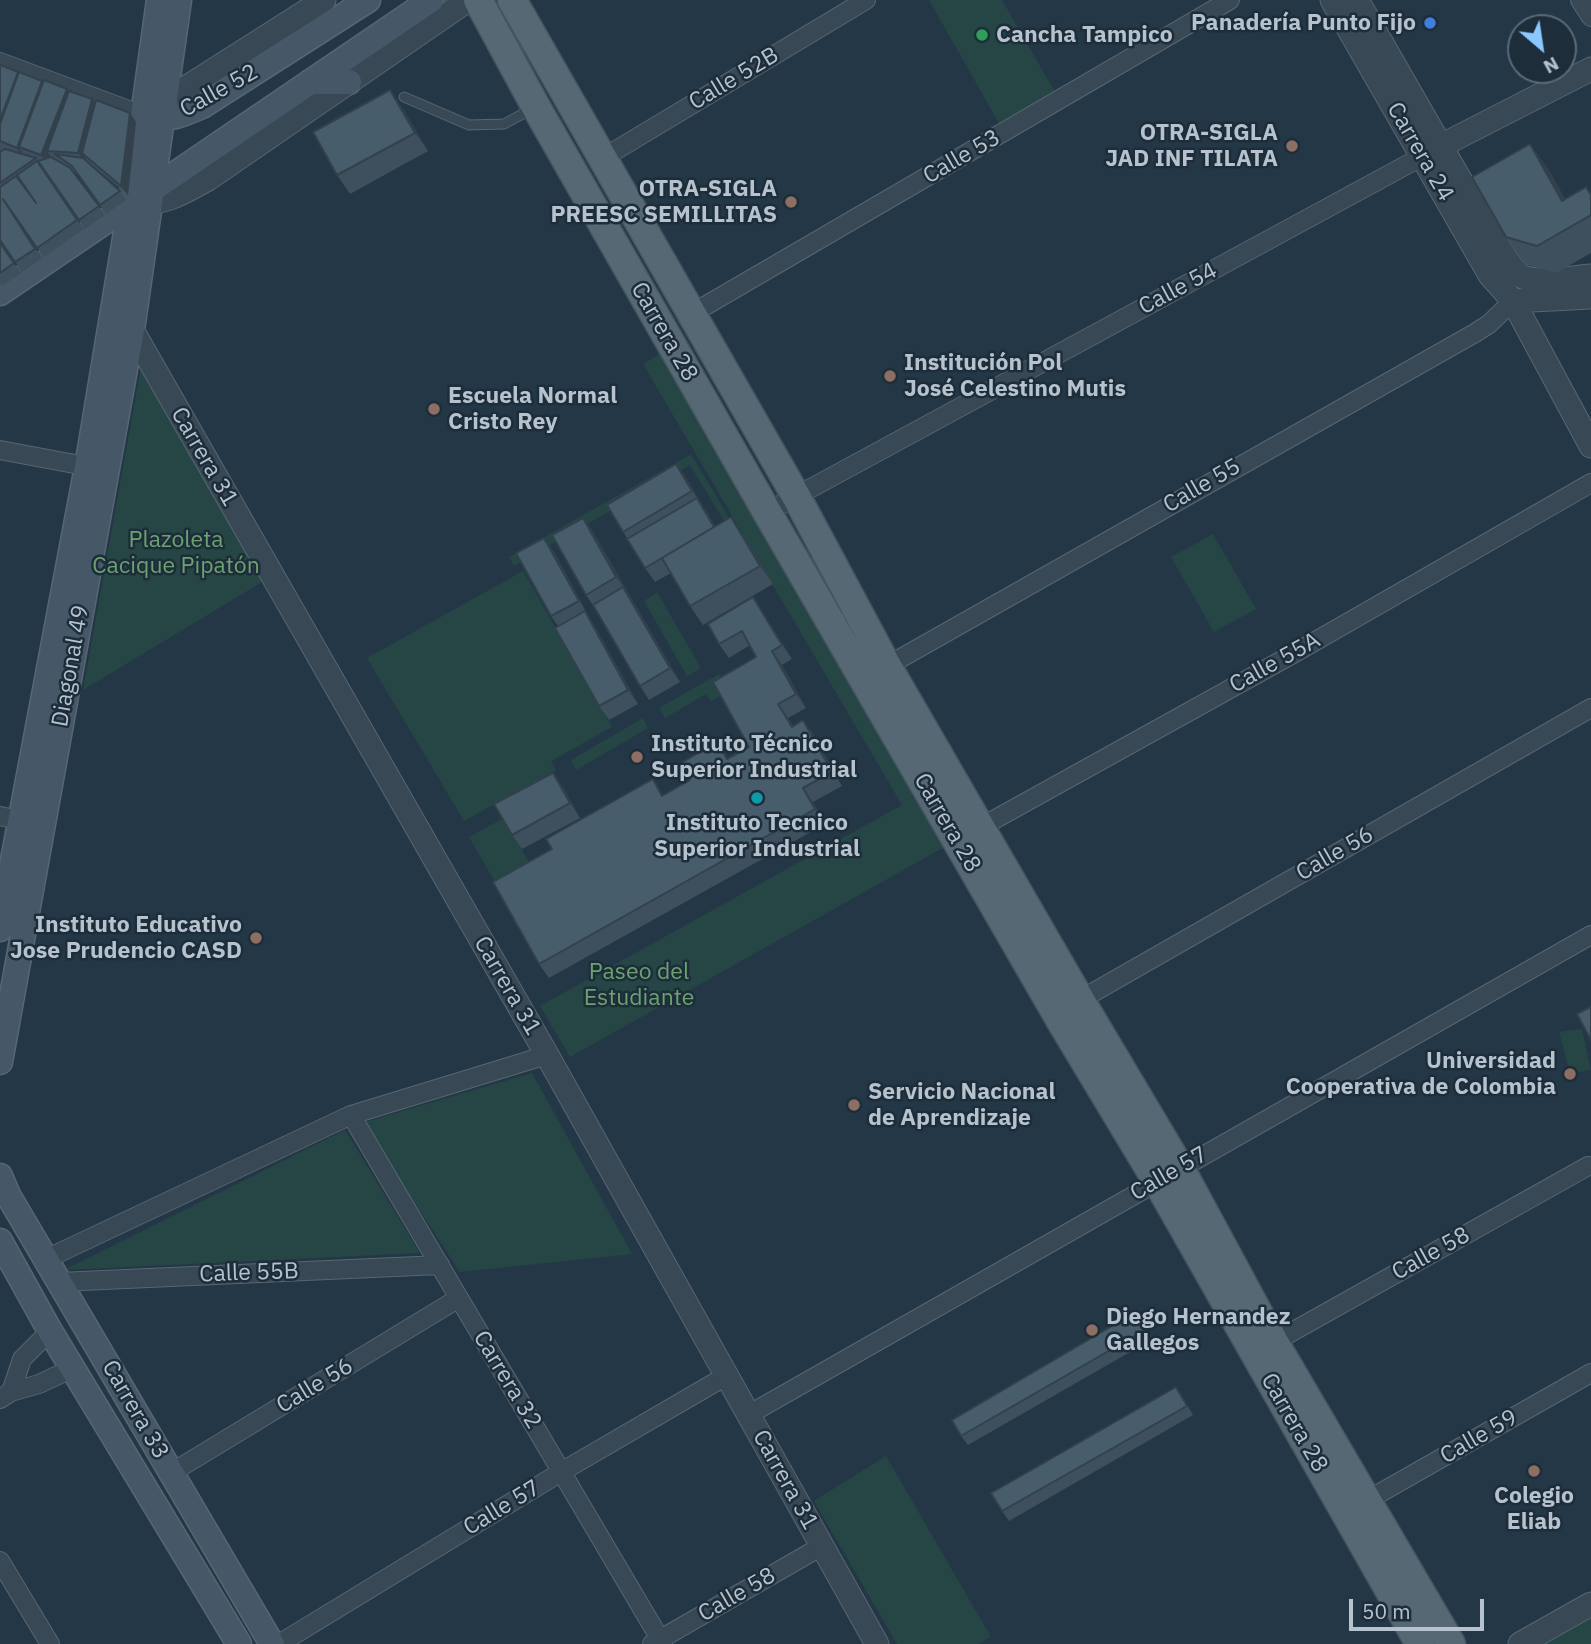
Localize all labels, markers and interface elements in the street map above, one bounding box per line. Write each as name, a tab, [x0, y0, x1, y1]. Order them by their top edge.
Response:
place label: Panadería Punto Fijo	[1191, 9, 1416, 37]
north arrow	[1507, 14, 1577, 84]
marker: Panadería Punto Fijo	[1422, 15, 1438, 31]
place label: Cancha Tampico	[996, 21, 1173, 49]
marker: Cancha Tampico	[974, 27, 990, 43]
street label: Calle 52B	[684, 42, 784, 116]
text: N	[1539, 52, 1563, 79]
street label: Calle 52	[175, 58, 263, 124]
street label: Carrera 24	[1381, 98, 1459, 206]
place label: OTRA-SIGLA JAD INF TILATA	[1105, 119, 1278, 173]
street label: Calle 53	[918, 124, 1006, 190]
marker: OTRA-SIGLA JAD INF TILATA	[1284, 138, 1300, 154]
place label: OTRA-SIGLA PREESC SEMILLITAS	[550, 175, 777, 229]
marker: OTRA-SIGLA PREESC SEMILLITAS	[783, 194, 799, 210]
street label: Calle 54	[1134, 257, 1222, 321]
street label: Carrera 28	[625, 278, 703, 386]
place label: Institución Pol José Celestino Mutis	[904, 349, 1126, 403]
marker: Institución Pol José Celestino Mutis	[882, 368, 898, 384]
place label: Escuela Normal Cristo Rey	[448, 382, 617, 436]
marker: Escuela Normal Cristo Rey	[426, 401, 442, 417]
street label: Carrera 31	[165, 403, 243, 511]
street label: Calle 55	[1158, 453, 1246, 519]
park label: Plazoleta Cacique Pipatón	[92, 526, 260, 580]
street label: Diagonal 49	[47, 603, 95, 729]
street label: Calle 55A	[1225, 627, 1325, 699]
place label: Instituto Técnico Superior Industrial	[651, 730, 857, 784]
marker: Instituto Técnico Superior Industrial	[629, 749, 645, 765]
street label: Carrera 28	[908, 769, 986, 877]
marker: Instituto Tecnico Superior Industrial	[749, 790, 765, 806]
place label: Instituto Tecnico Superior Industrial	[654, 809, 860, 863]
street label: Calle 56	[1291, 821, 1379, 887]
place label: Instituto Educativo Jose Prudencio CASD	[10, 911, 242, 965]
marker: Instituto Educativo Jose Prudencio CASD	[248, 930, 264, 946]
street label: Carrera 31	[468, 932, 546, 1040]
park label: Paseo del Estudiante	[584, 958, 694, 1012]
place label: Universidad Cooperativa de Colombia	[1286, 1047, 1556, 1101]
marker: Universidad Cooperativa de Colombia	[1562, 1066, 1578, 1082]
place label: Servicio Nacional de Aprendizaje	[868, 1078, 1055, 1132]
marker: Servicio Nacional de Aprendizaje	[846, 1097, 862, 1113]
street label: Calle 57	[1125, 1141, 1213, 1207]
street label: Calle 58	[1387, 1221, 1475, 1287]
street label: Calle 55B	[199, 1257, 299, 1289]
place label: Diego Hernandez Gallegos	[1106, 1303, 1291, 1357]
marker: Diego Hernandez Gallegos	[1084, 1322, 1100, 1338]
street label: Carrera 32	[467, 1326, 547, 1434]
street label: Calle 56	[272, 1352, 358, 1420]
street label: Carrera 33	[96, 1356, 174, 1464]
street label: Carrera 28	[1255, 1369, 1333, 1477]
street label: Calle 59	[1435, 1404, 1523, 1470]
street label: Carrera 31	[746, 1425, 824, 1535]
marker: Colegio Eliab	[1526, 1463, 1542, 1479]
street label: Calle 57	[459, 1474, 545, 1542]
place label: Colegio Eliab	[1494, 1482, 1574, 1536]
street label: Calle 58	[693, 1562, 781, 1628]
scale bar	[1353, 1584, 1488, 1628]
text: 50 m	[1362, 1597, 1411, 1625]

